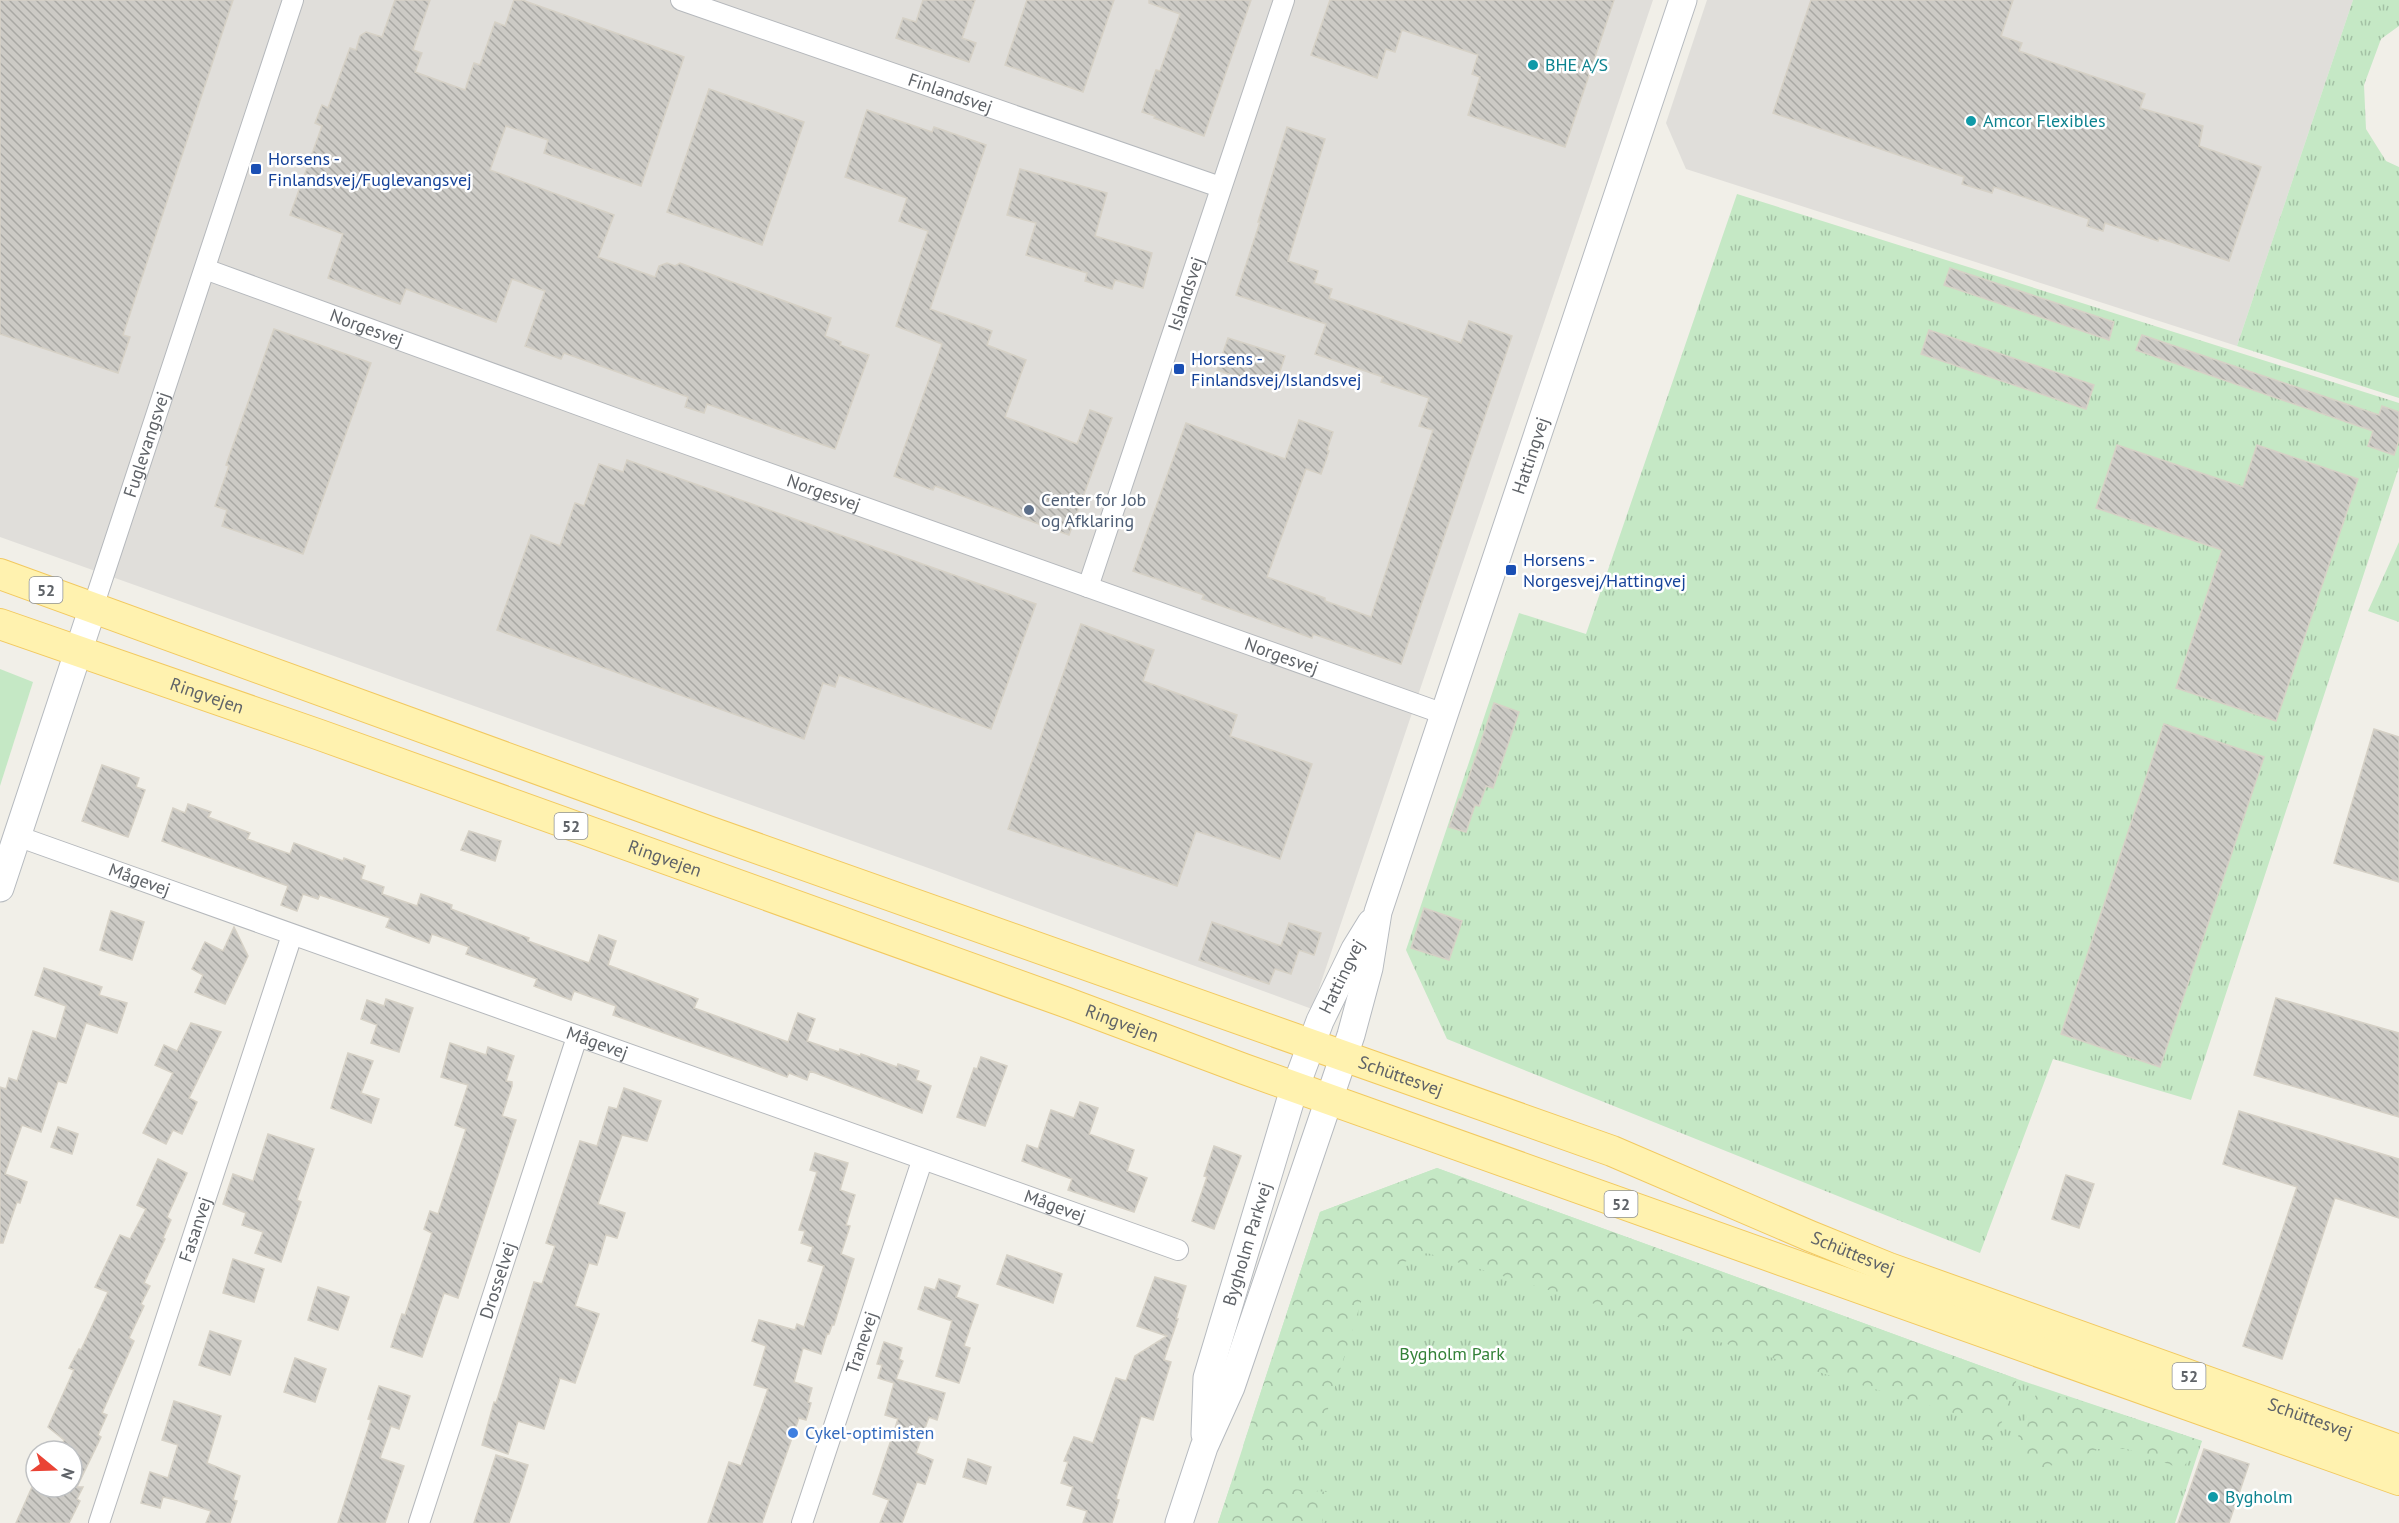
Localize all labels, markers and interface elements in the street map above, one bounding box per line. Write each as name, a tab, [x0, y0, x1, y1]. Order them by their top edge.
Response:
place label: BHE A/S	[1545, 53, 1608, 76]
marker: BHE A/S	[1526, 58, 1540, 72]
street label: Finlandsvej	[905, 68, 996, 118]
place label: Amcor Flexibles	[1983, 109, 2106, 132]
marker: Amcor Flexibles	[1964, 114, 1978, 128]
place label: Horsens - Finlandsvej/Fuglevangsvej	[268, 147, 472, 191]
marker: Horsens - Finlandsvej/Fuglevangsvej	[249, 162, 263, 176]
street label: Islandsvej	[1162, 254, 1208, 334]
street label: Norgesvej	[327, 303, 407, 351]
place label: Horsens - Finlandsvej/Islandsvej	[1191, 347, 1362, 391]
marker: Horsens - Finlandsvej/Islandsvej	[1172, 362, 1186, 376]
street label: Fuglevangsvej	[118, 389, 174, 500]
street label: Hattingvej	[1507, 414, 1554, 497]
street label: Norgesvej	[784, 469, 864, 516]
place label: Center for Job og Afklaring	[1041, 488, 1146, 532]
marker: Center for Job og Afklaring	[1022, 503, 1036, 517]
place label: Horsens - Norgesvej/Hattingvej	[1523, 548, 1686, 592]
marker: Horsens - Norgesvej/Hattingvej	[1504, 563, 1518, 577]
road number: 52	[30, 577, 63, 603]
street label: Norgesvej	[1242, 632, 1322, 679]
street label: Ringvejen	[167, 672, 247, 719]
road number: 52	[554, 813, 588, 839]
street label: Ringvejen	[625, 834, 705, 882]
street label: Mågevej	[106, 858, 174, 901]
street label: Hattingvej	[1313, 935, 1369, 1017]
street label: Ringvejen	[1082, 999, 1162, 1047]
street label: Mågevej	[563, 1021, 631, 1064]
street label: Schüttesvej	[1355, 1050, 1446, 1101]
street label: Bygholm Parkvej	[1217, 1179, 1276, 1308]
street label: Mågevej	[1021, 1184, 1089, 1227]
road number: 52	[1604, 1191, 1638, 1217]
street label: Fasanvej	[174, 1194, 216, 1265]
street label: Schüttesvej	[1808, 1226, 1898, 1280]
street label: Drosselvej	[474, 1239, 521, 1322]
street label: Tranevej	[840, 1308, 882, 1377]
park label: Bygholm Park	[1399, 1342, 1505, 1365]
road number: 52	[2172, 1363, 2206, 1389]
street label: Schüttesvej	[2265, 1392, 2356, 1444]
place label: Cykel-optimisten	[805, 1421, 934, 1444]
marker: Cykel-optimisten	[786, 1426, 800, 1440]
north arrow	[24, 1439, 84, 1499]
text: N	[57, 1466, 79, 1482]
place label: Bygholm	[2225, 1485, 2293, 1508]
marker: Bygholm	[2206, 1490, 2220, 1504]

